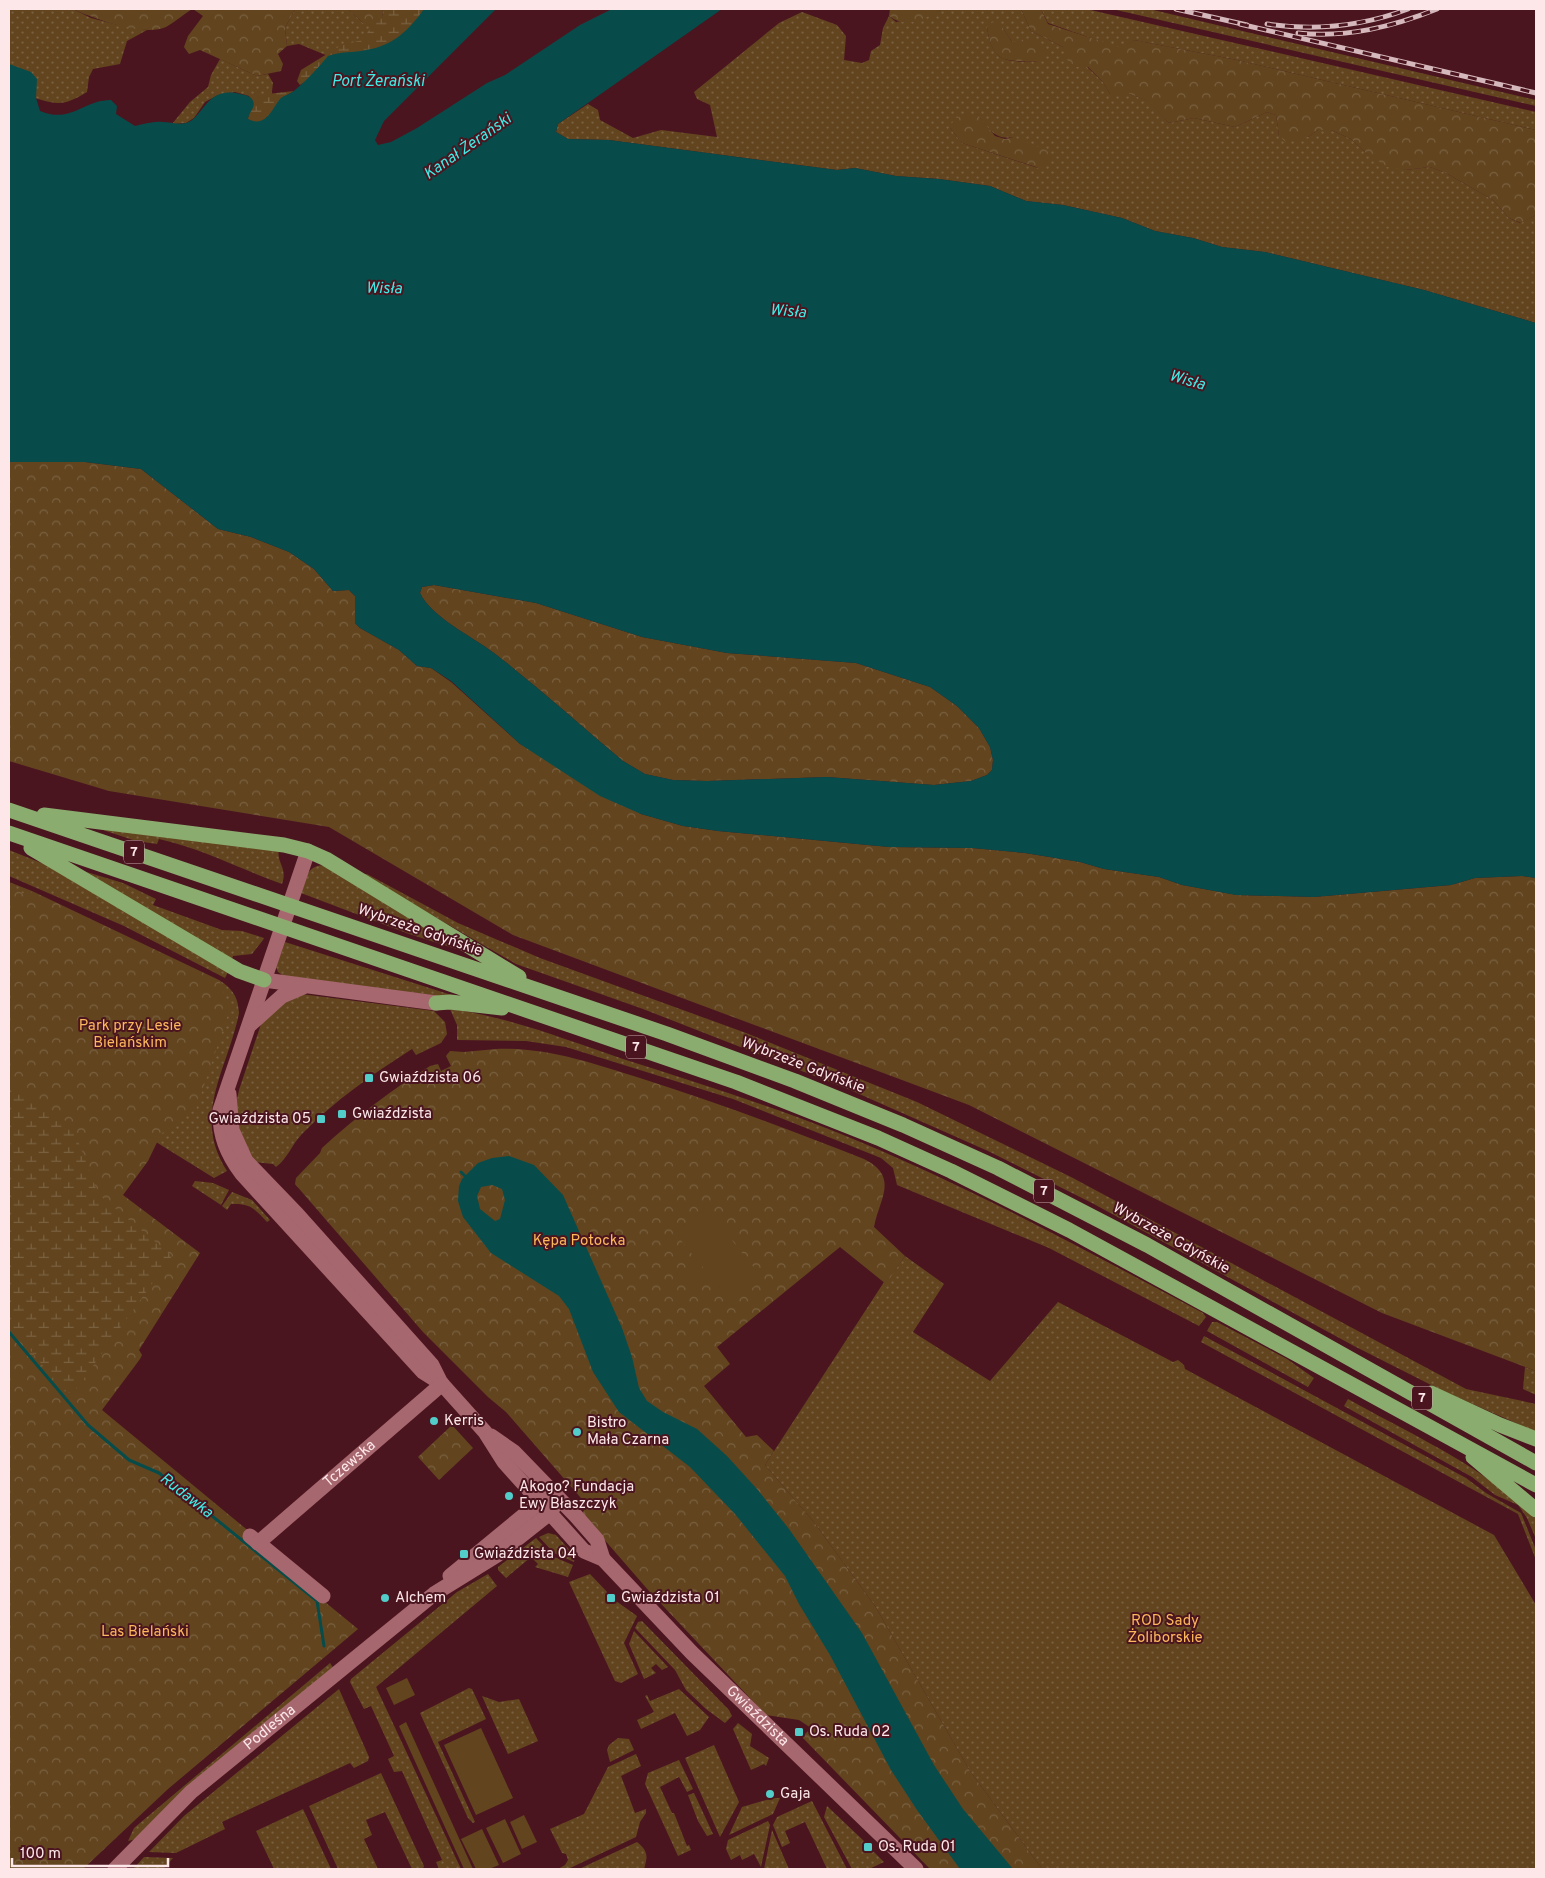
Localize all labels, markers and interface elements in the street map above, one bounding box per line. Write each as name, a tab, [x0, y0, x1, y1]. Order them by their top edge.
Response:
water label: Port Żerański	[332, 71, 426, 92]
water label: Kanał Żerański	[420, 108, 517, 185]
water label: Wisła	[366, 279, 403, 299]
water label: Wisła	[769, 300, 808, 324]
water label: Wisła	[1167, 366, 1208, 396]
road number: 7	[124, 840, 144, 864]
street label: Wybrzeże Gdyńskie	[355, 901, 485, 961]
park label: Park przy Lesie Bielańskim	[79, 1017, 181, 1053]
street label: Wybrzeże Gdyńskie	[739, 1034, 867, 1098]
road number: 7	[626, 1036, 646, 1058]
place label: Gwiaździsta 06	[379, 1069, 481, 1088]
marker: Gwiaździsta 06	[363, 1072, 375, 1084]
place label: Gwiaździsta	[352, 1105, 432, 1124]
marker: Gwiaździsta	[336, 1108, 348, 1120]
place label: Gwiaździsta 05	[209, 1110, 311, 1129]
marker: Gwiaździsta 05	[315, 1113, 327, 1125]
road number: 7	[1034, 1180, 1054, 1202]
street label: Wybrzeże Gdyńskie	[1109, 1199, 1233, 1279]
park label: Kępa Potocka	[533, 1232, 625, 1251]
road number: 7	[1412, 1386, 1432, 1410]
place label: Kerris	[444, 1412, 484, 1431]
place label: Bistro Mała Czarna	[587, 1414, 669, 1450]
marker: Kerris	[428, 1415, 440, 1427]
marker: Bistro Mała Czarna	[571, 1426, 583, 1438]
street label: Tczewska	[319, 1436, 380, 1492]
water label: Rudawka	[155, 1469, 217, 1524]
place label: Akogo? Fundacja Ewy Błaszczyk	[519, 1478, 634, 1514]
marker: Akogo? Fundacja Ewy Błaszczyk	[503, 1490, 515, 1502]
place label: Gwiaździsta 04	[474, 1545, 576, 1564]
marker: Gwiaździsta 04	[458, 1548, 470, 1560]
place label: Alchem	[395, 1589, 446, 1608]
place label: Gwiaździsta 01	[621, 1589, 720, 1608]
marker: Alchem	[379, 1592, 391, 1604]
marker: Gwiaździsta 01	[605, 1592, 617, 1604]
park label: ROD Sady Żoliborskie	[1127, 1612, 1203, 1648]
park label: Las Bielański	[101, 1623, 189, 1642]
street label: Gwiaździsta	[722, 1681, 793, 1751]
street label: Podleśna	[240, 1701, 300, 1755]
place label: Os. Ruda 02	[809, 1723, 890, 1742]
marker: Os. Ruda 02	[793, 1726, 805, 1738]
place label: Gaja	[780, 1785, 810, 1804]
marker: Gaja	[764, 1788, 776, 1800]
scale bar	[12, 1836, 169, 1868]
place label: Os. Ruda 01	[878, 1838, 956, 1857]
marker: Os. Ruda 01	[862, 1841, 874, 1853]
text: 100 m	[20, 1845, 61, 1864]

